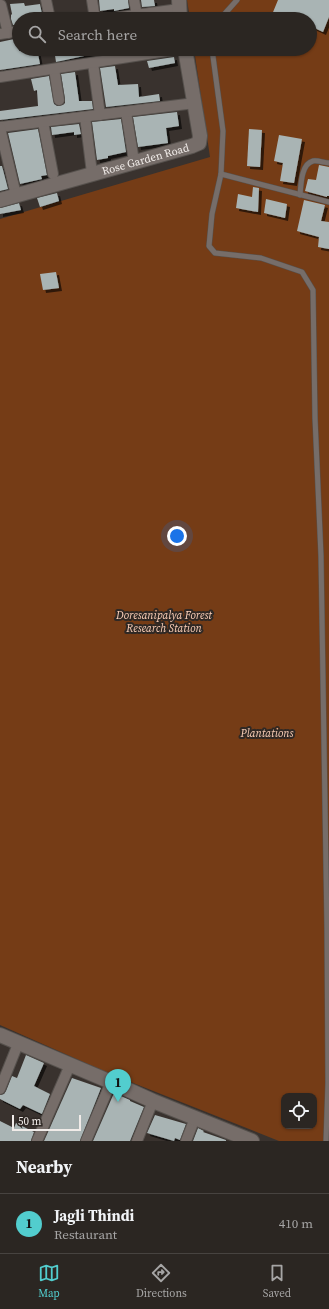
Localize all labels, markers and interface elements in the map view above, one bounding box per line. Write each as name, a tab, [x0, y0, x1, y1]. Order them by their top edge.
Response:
search box	[12, 12, 317, 56]
icon: search	[26, 23, 48, 45]
text: Search here	[58, 24, 137, 45]
street label: Rose Garden Road	[100, 140, 191, 178]
your location	[167, 526, 187, 546]
park label: Doresanipalya Forest Research Station	[115, 608, 212, 636]
park label: Plantations	[240, 726, 293, 741]
pin: 1	[105, 1069, 131, 1102]
map controls	[281, 1093, 317, 1129]
button: locate	[281, 1093, 317, 1129]
scale bar	[12, 1113, 81, 1132]
text: 50 m	[18, 1114, 41, 1129]
text: Nearby	[16, 1155, 72, 1179]
text: Jagli Thindi	[54, 1205, 134, 1226]
text: 1	[25, 1215, 33, 1232]
text: 410 m	[279, 1215, 313, 1232]
text: Restaurant	[54, 1226, 117, 1243]
tab: Map	[38, 1262, 60, 1301]
tab: Directions	[136, 1262, 187, 1301]
tab: Saved	[263, 1262, 291, 1301]

